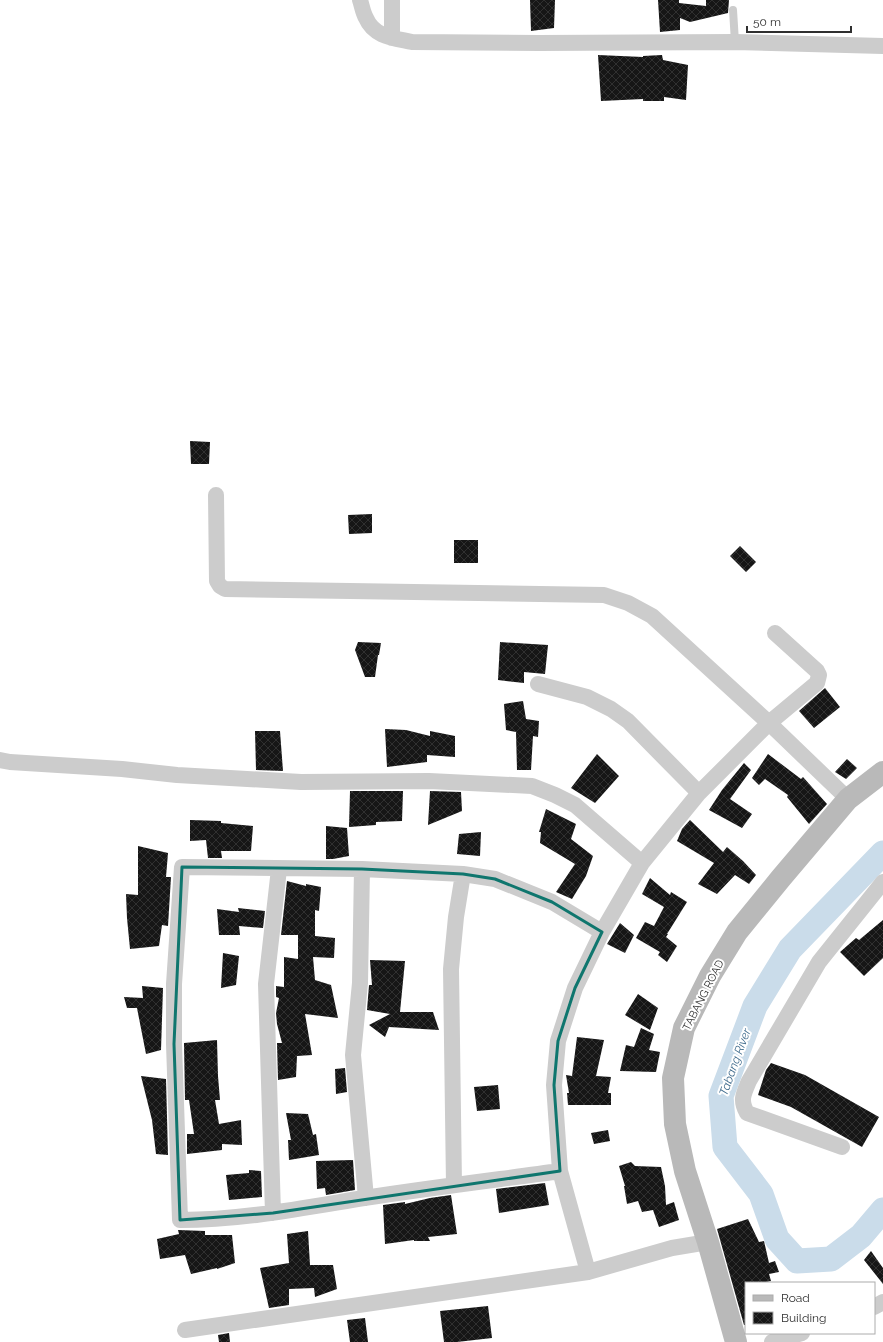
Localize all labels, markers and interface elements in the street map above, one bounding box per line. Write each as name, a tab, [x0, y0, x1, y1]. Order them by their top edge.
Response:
scale bar	[747, 8, 851, 34]
text: 50 m	[753, 15, 781, 29]
street label: TABANG ROAD	[680, 958, 727, 1033]
water label: Tabang River	[716, 1026, 754, 1097]
legend	[745, 1282, 875, 1334]
text: Road	[781, 1291, 810, 1305]
text: Building	[781, 1311, 827, 1325]

